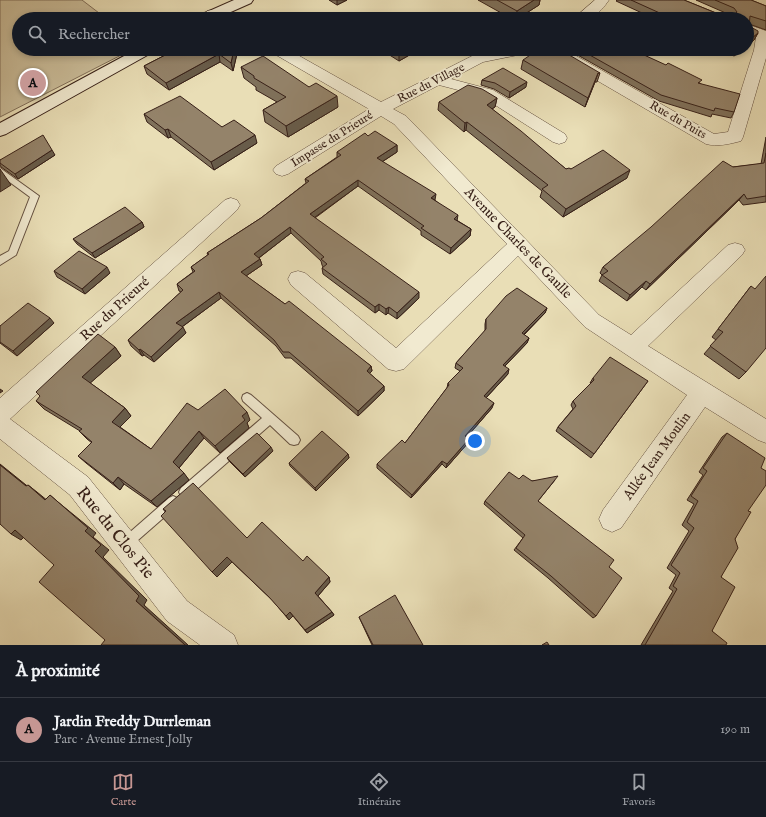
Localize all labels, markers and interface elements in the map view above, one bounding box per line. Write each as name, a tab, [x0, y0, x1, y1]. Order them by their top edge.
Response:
search box	[12, 12, 754, 56]
icon: search	[26, 23, 48, 45]
text: Rechercher	[58, 25, 130, 44]
street label: Rue du Village	[395, 59, 468, 106]
pin: A	[20, 68, 46, 98]
street label: Rue du Puits	[647, 98, 709, 142]
street label: Impasse du Prieuré	[288, 107, 377, 171]
street label: Avenue Charles de Gaulle	[459, 183, 576, 303]
street label: Rue du Prieuré	[77, 273, 154, 345]
street label: Allée Jean Moulin	[619, 408, 695, 504]
your location	[465, 431, 485, 451]
street label: Rue du Clos Pie	[71, 483, 159, 583]
text: À proximité	[16, 661, 100, 682]
text: Jardin Freddy Durrleman	[54, 712, 211, 731]
text: A	[25, 721, 33, 738]
text: 190 m	[720, 721, 750, 738]
text: Parc · Avenue Ernest Jolly	[54, 731, 192, 748]
tab: Carte	[111, 771, 136, 809]
tab: Itinéraire	[358, 771, 401, 809]
tab: Favoris	[622, 771, 655, 809]

